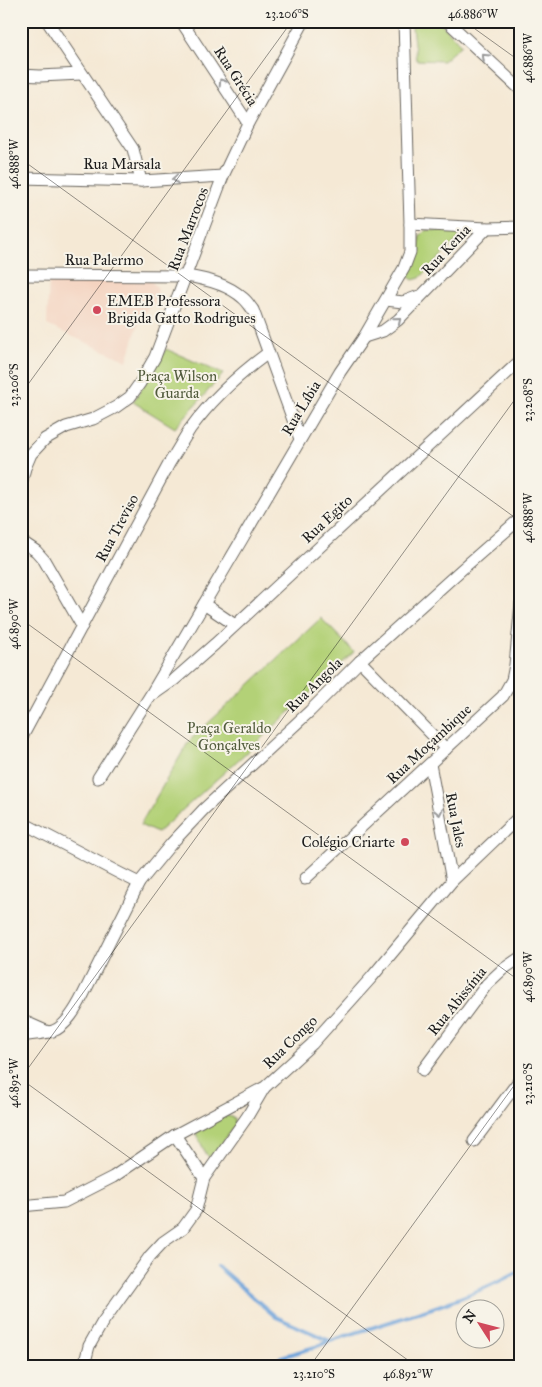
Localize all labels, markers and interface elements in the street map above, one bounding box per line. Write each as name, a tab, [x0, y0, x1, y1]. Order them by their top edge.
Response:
text: 23.206°S	[265, 7, 309, 21]
text: 46.886°W	[448, 7, 499, 21]
text: 46.886°W	[521, 32, 535, 83]
street label: Rua Grécia	[210, 43, 262, 110]
one-way arrow	[482, 54, 491, 63]
one-way arrow	[218, 79, 228, 88]
text: 46.888°W	[7, 138, 21, 189]
street label: Rua Marsala	[83, 155, 161, 173]
one-way arrow	[170, 173, 178, 184]
street label: Rua Marrocos	[164, 185, 212, 273]
street label: Rua Kenia	[418, 220, 475, 279]
street label: Rua Palermo	[65, 251, 144, 269]
place label: EMEB Professora Brigida Gatto Rodrigues	[107, 292, 256, 327]
marker: EMEB Professora Brigida Gatto Rodrigues	[91, 304, 103, 316]
one-way arrow	[392, 316, 401, 325]
text: 23.206°S	[7, 363, 21, 407]
park label: Praça Wilson Guarda	[137, 367, 217, 402]
street label: Rua Líbia	[278, 377, 325, 439]
text: 23.208°S	[521, 378, 535, 422]
street label: Rua Treviso	[92, 491, 142, 565]
street label: Rua Egito	[298, 491, 356, 547]
text: 46.888°W	[521, 492, 535, 543]
text: 46.890°W	[7, 598, 21, 649]
street label: Rua Angola	[282, 653, 346, 716]
street label: Rua Moçambique	[383, 700, 476, 788]
park label: Praça Geraldo Gonçalves	[187, 719, 272, 754]
street label: Rua Jales	[441, 791, 470, 849]
one-way arrow	[433, 807, 444, 816]
place label: Colégio Criarte	[301, 833, 395, 851]
marker: Colégio Criarte	[399, 836, 411, 848]
text: 46.890°W	[521, 951, 535, 1002]
street label: Rua Abissínia	[424, 963, 491, 1039]
street label: Rua Congo	[259, 1011, 321, 1072]
text: 46.892°W	[7, 1057, 21, 1108]
text: 23.210°S	[521, 1063, 535, 1105]
north arrow	[454, 1300, 504, 1350]
text: N	[460, 1307, 480, 1326]
text: 23.210°S	[293, 1367, 335, 1381]
text: 46.892°W	[383, 1367, 434, 1381]

